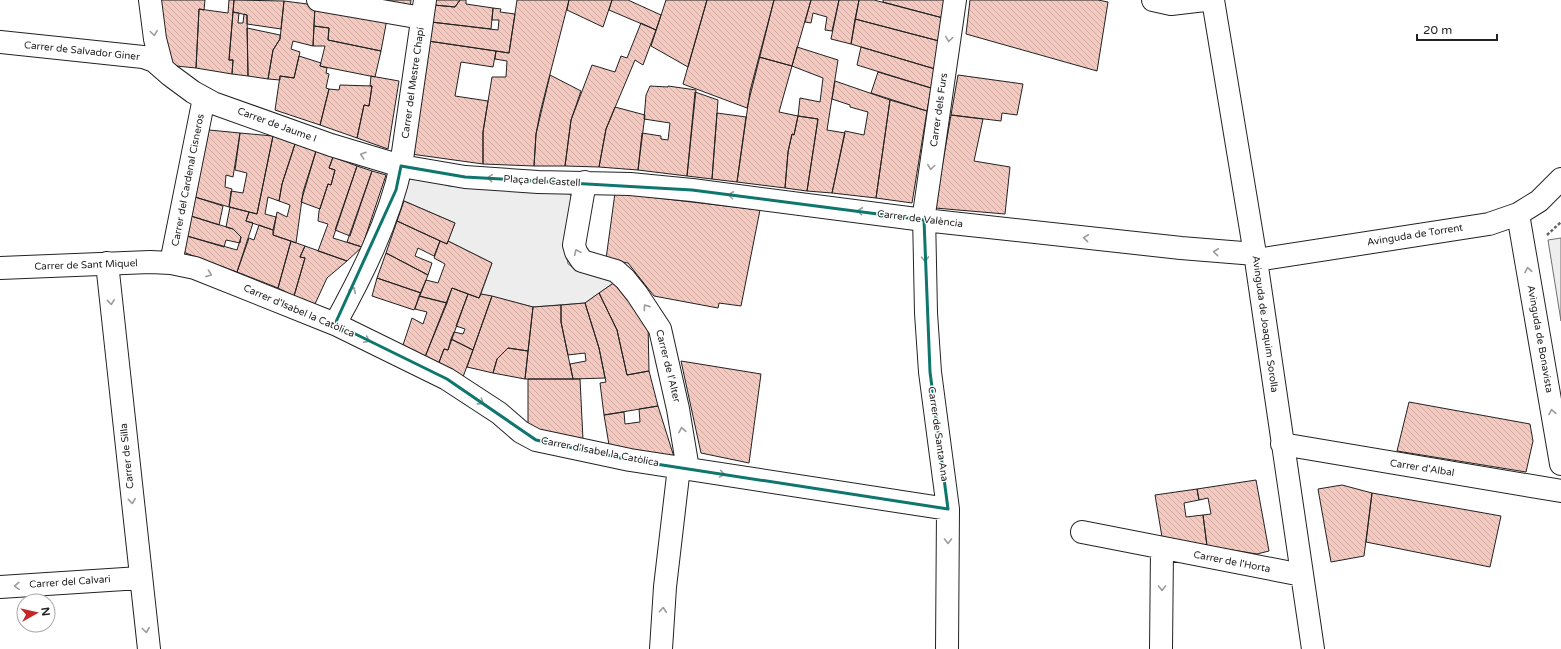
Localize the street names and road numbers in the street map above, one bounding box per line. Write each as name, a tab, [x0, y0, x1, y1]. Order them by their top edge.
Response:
street label: Carrer del Mestre Chapí	[399, 26, 427, 139]
street label: Carrer de Salvador Giner	[24, 39, 141, 63]
street label: Carrer dels Furs	[928, 72, 950, 148]
street label: Carrer de Jaume I	[236, 105, 318, 145]
street label: Carrer del Cardenal Cisneros	[169, 113, 207, 247]
street label: Plaça del Castell	[503, 173, 581, 189]
street label: Carrer de València	[876, 208, 964, 230]
street label: Avinguda de Torrent	[1366, 221, 1464, 249]
street label: Avinguda de Joaquim Sorolla	[1249, 255, 1281, 393]
street label: Carrer de Sant Miquel	[34, 257, 138, 273]
street label: Carrer d'Isabel la Catòlica	[241, 282, 357, 340]
street label: Avinguda de Bonavista	[1525, 284, 1555, 394]
street label: Carrer de l'Alter	[653, 328, 683, 404]
street label: Carrer de Santa Ana	[925, 386, 951, 482]
street label: Carrer de Silla	[118, 423, 136, 489]
street label: Carrer d'Isabel la Catòlica	[540, 435, 660, 469]
street label: Carrer d'Albal	[1389, 457, 1455, 479]
street label: Carrer de l'Horta	[1192, 549, 1272, 575]
street label: Carrer del Calvari	[29, 573, 111, 591]

